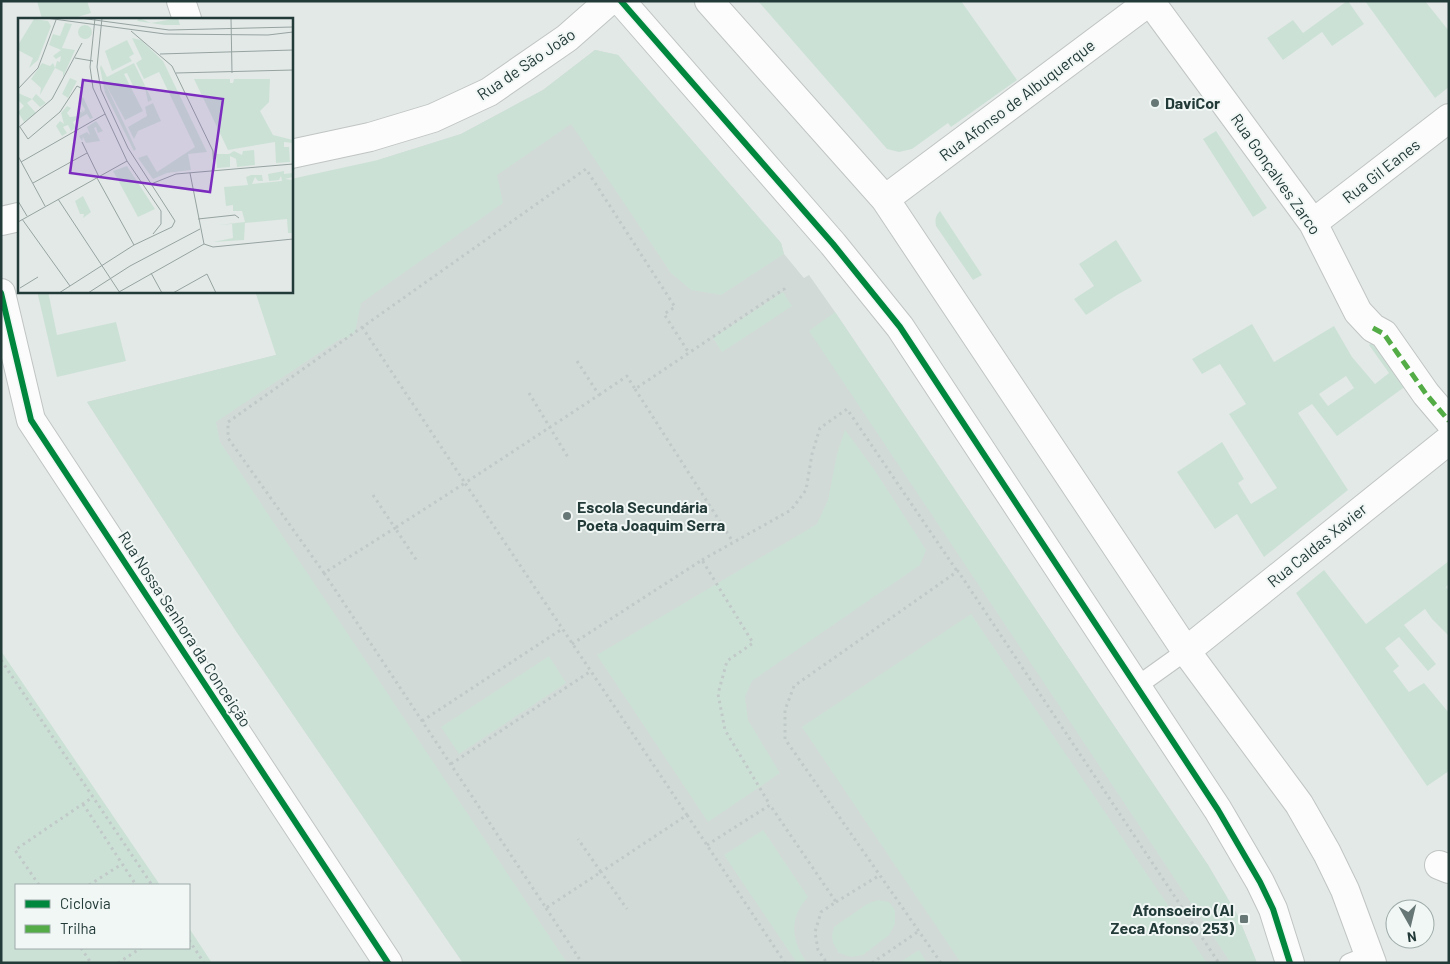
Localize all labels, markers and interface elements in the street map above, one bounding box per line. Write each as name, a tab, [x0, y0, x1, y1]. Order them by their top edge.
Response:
inset map	[18, 18, 292, 292]
street label: Rua de São João	[473, 24, 578, 103]
street label: Rua Afonso de Albuquerque	[935, 35, 1098, 164]
place label: DaviCor	[1165, 93, 1220, 112]
marker: DaviCor	[1149, 97, 1161, 109]
street label: Rua Gonçalves Zarco	[1228, 110, 1325, 238]
street label: Rua Gil Eanes	[1338, 135, 1423, 207]
place label: Escola Secundária Poeta Joaquim Serra	[577, 497, 725, 534]
street label: Rua Caldas Xavier	[1263, 499, 1370, 591]
marker: Escola Secundária Poeta Joaquim Serra	[561, 510, 573, 522]
street label: Rua Nossa Senhora da Conceição	[115, 527, 256, 730]
legend	[15, 884, 190, 949]
text: Ciclovia	[60, 894, 111, 912]
north arrow	[1385, 899, 1435, 949]
place label: Afonsoeiro (Al Zeca Afonso 253)	[1111, 900, 1234, 937]
marker: Afonsoeiro (Al Zeca Afonso 253)	[1238, 913, 1250, 925]
text: Trilha	[60, 919, 96, 937]
text: N	[1406, 928, 1418, 946]

